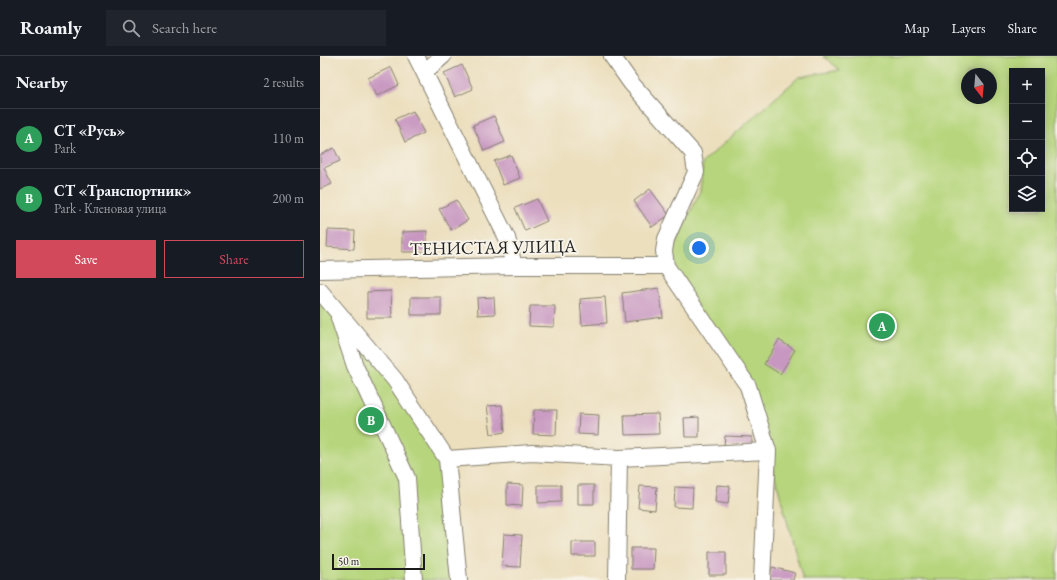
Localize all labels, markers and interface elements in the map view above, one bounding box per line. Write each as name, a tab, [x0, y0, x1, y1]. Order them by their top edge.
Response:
search box	[106, 10, 386, 46]
text: Roamly	[20, 15, 82, 40]
icon: search	[120, 17, 142, 39]
text: Search here	[152, 18, 217, 37]
text: Map	[904, 19, 929, 37]
text: Layers	[951, 19, 986, 37]
text: Share	[1008, 19, 1037, 37]
north arrow	[961, 68, 997, 104]
map controls	[1009, 68, 1045, 212]
button: +	[1009, 68, 1045, 104]
text: Nearby	[16, 71, 68, 93]
text: 2 results	[263, 74, 304, 91]
button: −	[1009, 104, 1045, 140]
text: СТ «Русь»	[54, 121, 125, 140]
text: A	[24, 130, 34, 147]
text: 110 m	[273, 130, 304, 147]
text: Park	[54, 140, 76, 157]
button: locate	[1009, 140, 1045, 176]
button: layers	[1009, 176, 1045, 212]
text: СТ «Транспортник»	[54, 181, 191, 200]
text: B	[25, 190, 33, 207]
text: 200 m	[273, 190, 304, 207]
text: Park · Кленовая улица	[54, 200, 167, 217]
street label: ТЕНИСТАЯ УЛИЦА	[410, 234, 577, 260]
your location	[689, 238, 709, 258]
button: Save	[16, 240, 156, 278]
button: Share	[164, 240, 304, 278]
pin: A	[869, 311, 895, 341]
pin: B	[358, 405, 384, 435]
scale bar	[332, 552, 425, 571]
text: 50 m	[338, 554, 359, 568]

